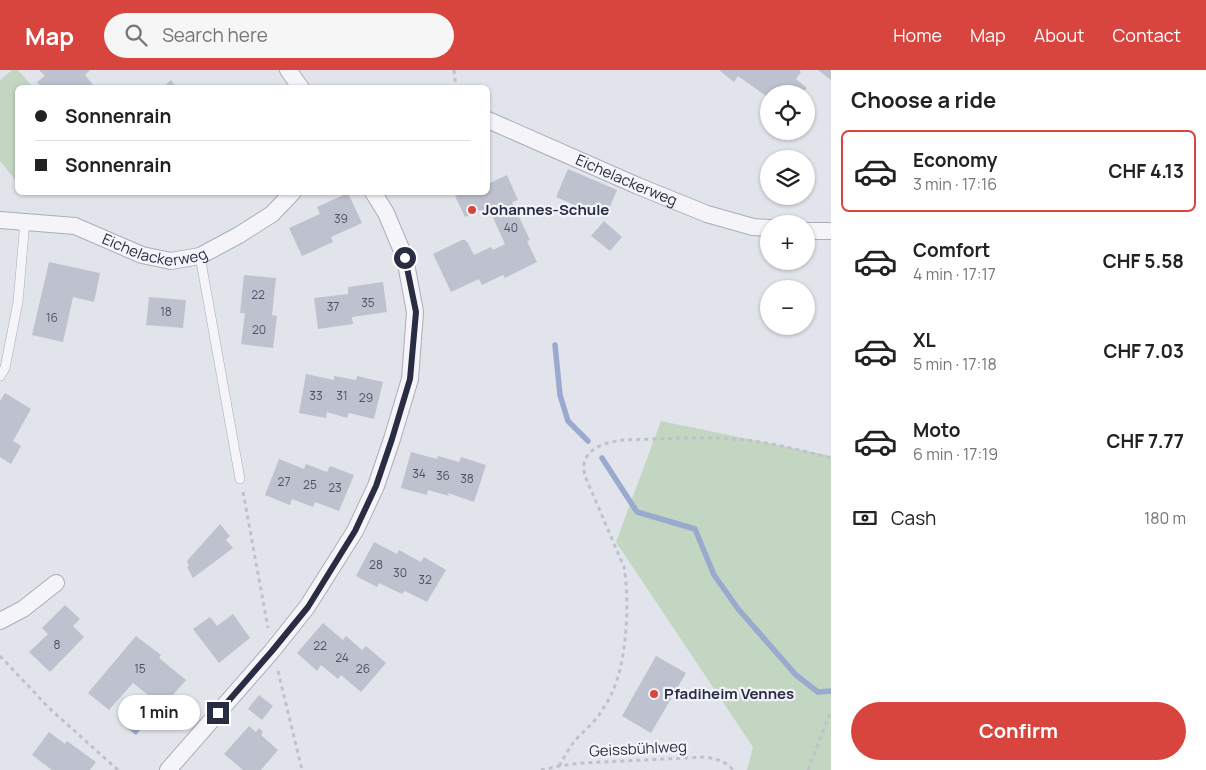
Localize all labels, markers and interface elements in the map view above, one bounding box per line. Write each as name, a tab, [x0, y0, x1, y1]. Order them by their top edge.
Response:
search box	[104, 13, 454, 58]
text: Map	[25, 19, 74, 52]
icon: search	[122, 21, 150, 49]
text: Search here	[162, 22, 268, 48]
text: Home	[893, 23, 942, 47]
text: Map	[970, 23, 1006, 47]
text: About	[1034, 23, 1084, 47]
text: Contact	[1112, 23, 1181, 47]
map controls	[760, 85, 815, 335]
button: locate	[760, 85, 815, 140]
text: Choose a ride	[851, 85, 996, 115]
text: Sonnenrain	[65, 103, 171, 129]
text: Economy	[913, 147, 997, 173]
street label: Eichelackerweg	[572, 149, 681, 211]
icon: car	[853, 149, 898, 194]
button: layers	[760, 150, 815, 205]
text: Sonnenrain	[65, 152, 171, 178]
text: CHF 4.13	[1108, 158, 1184, 184]
text: 3 min · 17:16	[913, 173, 997, 195]
place label: Johannes-Schule	[482, 199, 609, 220]
marker: Johannes-Schule	[466, 204, 478, 216]
house number: 39	[334, 210, 348, 227]
button: +	[760, 215, 815, 270]
house number: 40	[504, 219, 518, 236]
street label: Eichelackerweg	[99, 228, 211, 271]
text: Comfort	[913, 237, 990, 263]
icon: car	[853, 239, 898, 284]
route start	[394, 247, 416, 269]
text: CHF 5.58	[1103, 248, 1184, 274]
text: 4 min · 17:17	[913, 263, 996, 285]
button: −	[760, 280, 815, 335]
house number: 22	[251, 286, 265, 303]
house number: 35	[361, 294, 375, 311]
house number: 37	[327, 298, 339, 315]
house number: 18	[160, 303, 172, 320]
house number: 16	[46, 309, 58, 326]
house number: 20	[252, 321, 266, 338]
text: XL	[913, 327, 936, 353]
icon: car	[853, 329, 898, 374]
text: CHF 7.03	[1103, 338, 1184, 364]
text: 5 min · 17:18	[913, 353, 997, 375]
house number: 33	[309, 387, 323, 404]
house number: 31	[336, 387, 348, 404]
house number: 29	[359, 389, 373, 406]
text: Moto	[913, 417, 960, 443]
icon: car	[853, 419, 898, 464]
text: CHF 7.77	[1107, 428, 1184, 454]
text: 6 min · 17:19	[913, 443, 998, 465]
house number: 34	[412, 465, 426, 482]
house number: 36	[436, 467, 450, 484]
house number: 38	[460, 470, 474, 487]
house number: 27	[278, 473, 290, 490]
house number: 25	[303, 476, 317, 493]
house number: 23	[328, 479, 342, 496]
icon: cash	[851, 504, 879, 532]
text: Cash	[891, 505, 936, 531]
text: 180 m	[1144, 507, 1186, 529]
house number: 28	[369, 556, 383, 573]
house number: 30	[393, 564, 407, 581]
house number: 32	[418, 571, 432, 588]
house number: 8	[54, 636, 61, 653]
house number: 22	[313, 637, 327, 654]
house number: 24	[335, 649, 349, 666]
house number: 15	[134, 660, 146, 677]
house number: 26	[356, 660, 370, 677]
place label: Pfadiheim Vennes	[664, 683, 794, 704]
marker: Pfadiheim Vennes	[648, 688, 660, 700]
callout: 1 min	[118, 696, 200, 730]
text: 1 min	[139, 701, 179, 723]
route end	[207, 702, 229, 724]
button: Confirm	[851, 702, 1186, 760]
street label: Geissbühlweg	[589, 735, 687, 762]

